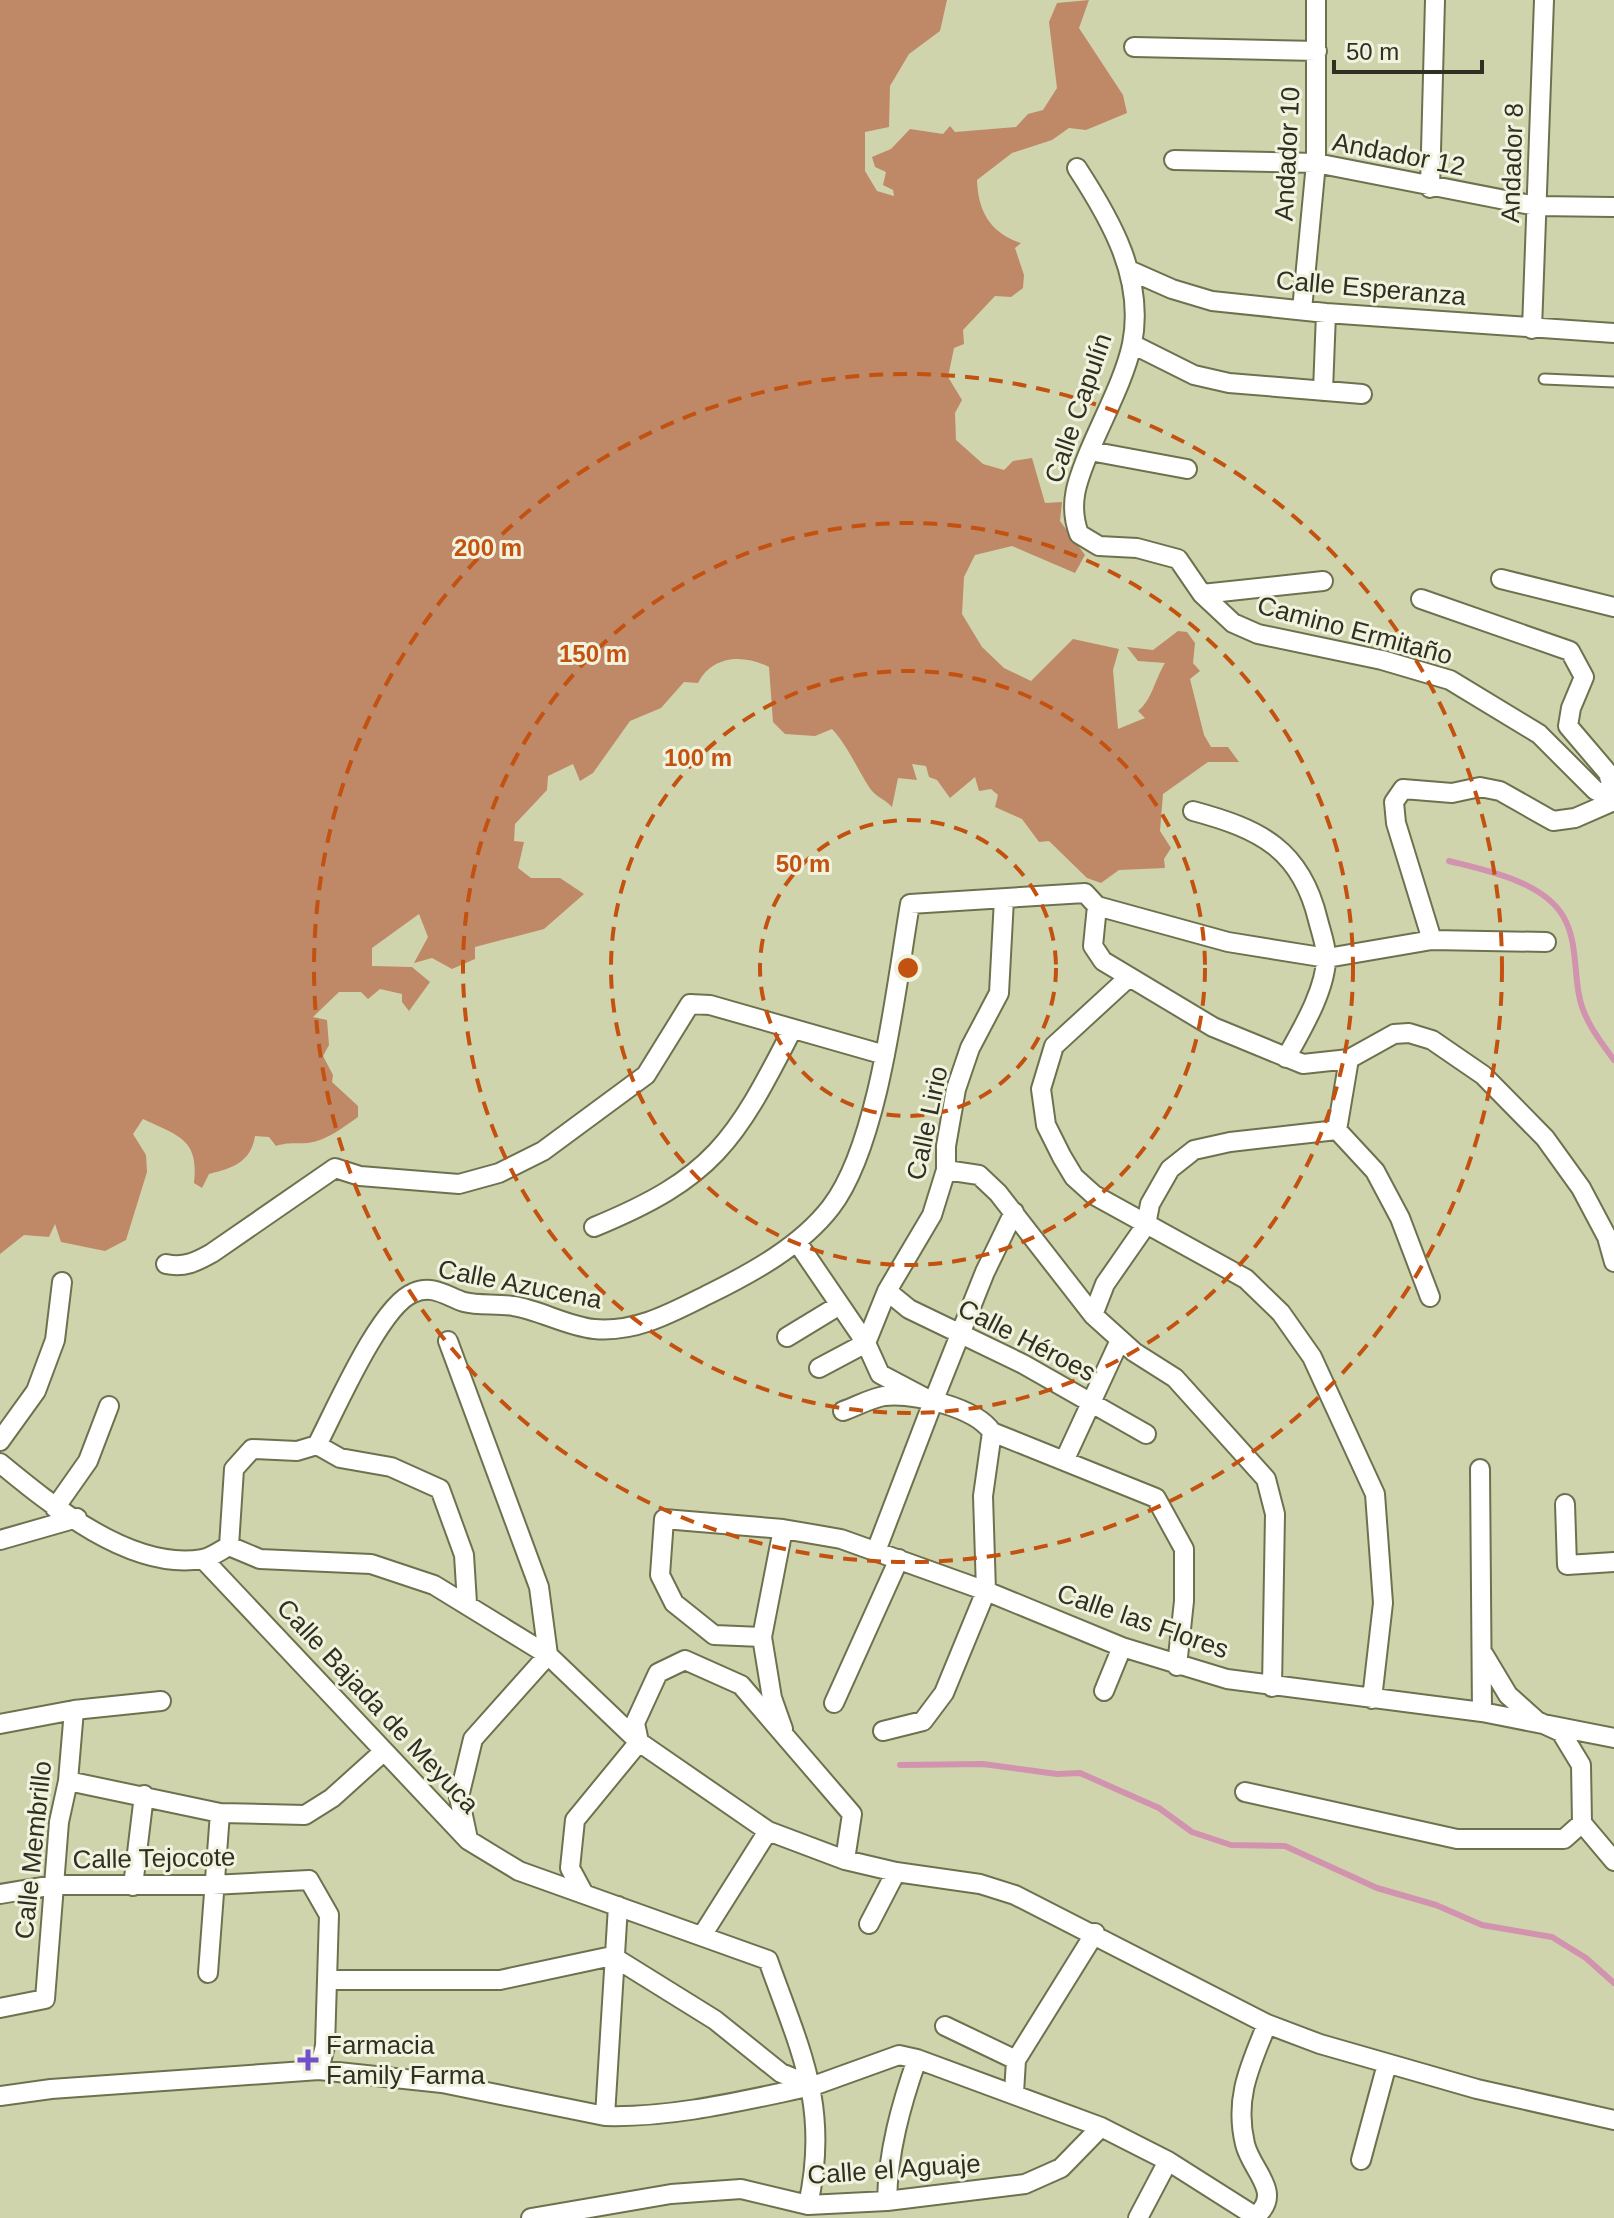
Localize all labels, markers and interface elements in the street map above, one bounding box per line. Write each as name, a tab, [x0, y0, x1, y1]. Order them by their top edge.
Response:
scale bar	[1334, 24, 1482, 74]
text: 50 m	[1346, 38, 1399, 65]
street label: Andador 10	[1269, 86, 1305, 222]
street label: Andador 8	[1495, 103, 1529, 223]
street label: Andador 12	[1330, 126, 1468, 182]
street label: Calle Esperanza	[1275, 265, 1468, 311]
street label: Calle Capulín	[1038, 329, 1118, 487]
text: 200 m	[454, 534, 522, 561]
street label: Camino Ermitaño	[1254, 590, 1456, 670]
text: 150 m	[559, 640, 627, 667]
text: 100 m	[664, 744, 732, 771]
text: 50 m	[776, 850, 830, 877]
centre of rings	[894, 954, 922, 982]
street label: Calle Lirio	[900, 1063, 954, 1183]
street label: Calle Azucena	[436, 1253, 605, 1315]
street label: Calle Héroes	[953, 1293, 1101, 1387]
street label: Calle las Flores	[1053, 1578, 1233, 1664]
street label: Calle Bajada de Meyuca	[271, 1593, 485, 1820]
street label: Calle Membrillo	[9, 1759, 57, 1941]
street label: Calle Tejocote	[72, 1842, 236, 1874]
place label: Farmacia Family Farma	[326, 2030, 485, 2090]
marker: Farmacia Family Farma	[297, 2049, 319, 2071]
street label: Calle el Aguaje	[806, 2148, 982, 2190]

